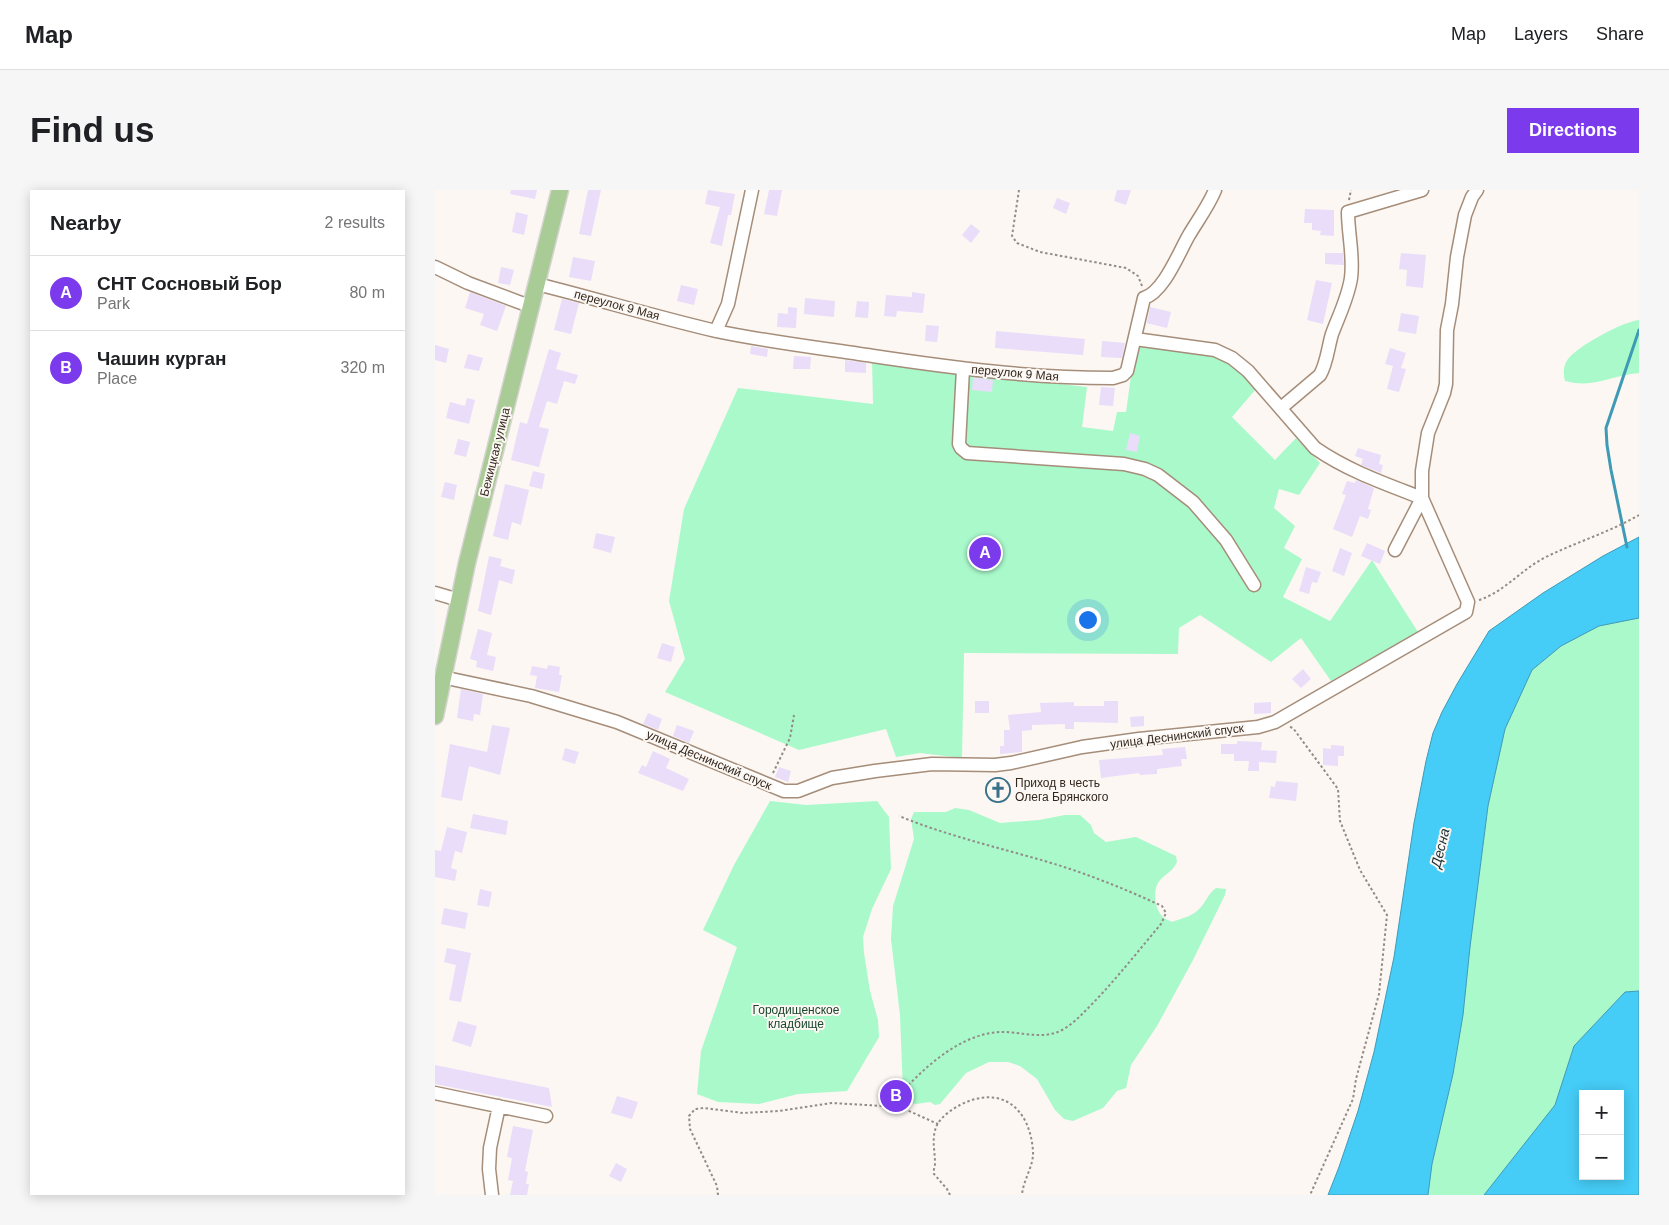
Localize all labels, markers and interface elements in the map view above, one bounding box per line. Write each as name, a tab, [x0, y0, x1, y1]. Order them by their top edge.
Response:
text: Map	[25, 21, 73, 48]
text: Map	[1451, 24, 1486, 44]
text: Layers	[1514, 24, 1568, 44]
text: Share	[1596, 24, 1644, 44]
button: Directions	[1507, 108, 1639, 153]
text: Find us	[30, 110, 154, 149]
text: Nearby	[50, 211, 121, 234]
text: 2 results	[325, 214, 385, 231]
text: СНТ Сосновый Бор	[97, 273, 282, 294]
text: A	[60, 284, 72, 301]
text: 80 m	[349, 284, 385, 301]
street label: переулок 9 Мая	[573, 287, 661, 323]
text: Park	[97, 295, 130, 312]
text: Чашин курган	[97, 348, 227, 369]
text: B	[60, 359, 72, 376]
text: 320 m	[341, 359, 385, 376]
street label: переулок 9 Мая	[971, 362, 1059, 384]
text: Place	[97, 370, 137, 387]
street label: Бежицкая улица	[477, 406, 513, 498]
pin: A	[969, 534, 1001, 572]
your location	[1075, 607, 1101, 633]
street label: улица Деснинский спуск	[1109, 721, 1245, 751]
street label: улица Деснинский спуск	[644, 727, 774, 793]
place label: Приход в честь Олега Брянского	[1015, 776, 1109, 804]
church icon: Приход в честь Олега Брянского	[985, 777, 1011, 803]
water label: Десна	[1427, 826, 1453, 871]
park label: Городищенское кладбище	[753, 1003, 840, 1031]
pin: B	[880, 1077, 912, 1115]
map controls	[1579, 1090, 1624, 1180]
button: +	[1579, 1090, 1624, 1135]
button: −	[1579, 1135, 1624, 1180]

